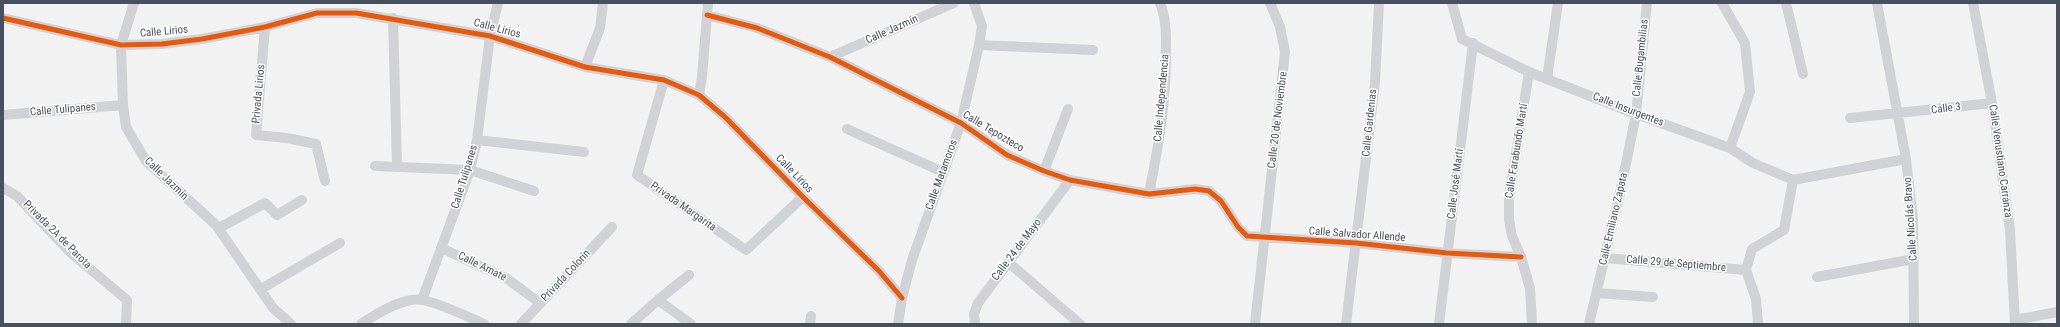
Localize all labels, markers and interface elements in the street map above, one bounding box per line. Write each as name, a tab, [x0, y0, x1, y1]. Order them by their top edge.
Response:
street label: Calle Jazmín	[864, 13, 920, 47]
street label: Calle Lirios	[472, 16, 522, 42]
street label: Calle Bugambilias	[1630, 19, 1652, 97]
street label: Calle Lirios	[139, 23, 189, 41]
street label: Calle Independencia	[1152, 54, 1172, 142]
street label: Privada Lirios	[250, 64, 268, 124]
street label: Calle 20 de Noviembre	[1266, 71, 1290, 169]
street label: Calle Gardenias	[1360, 88, 1380, 158]
street label: Calle Insurgentes	[1591, 90, 1665, 130]
street label: Calle Tulipanes	[30, 101, 96, 119]
street label: Calle 3	[1930, 101, 1962, 117]
street label: Calle Farabundo Martí	[1503, 103, 1531, 199]
street label: Calle Venustiano Carranza	[1986, 104, 2014, 218]
street label: Calle Tepozteco	[960, 108, 1026, 156]
street label: Calle Matamoros	[923, 138, 961, 212]
street label: Calle Tulipanes	[449, 144, 481, 210]
street label: Calle José Martí	[1445, 148, 1467, 220]
street label: Calle Lirios	[772, 152, 816, 196]
street label: Calle Jazmín	[141, 155, 191, 203]
street label: Calle Emiliano Zapata	[1597, 172, 1631, 266]
street label: Calle Nicolás Bravo	[1901, 177, 1921, 261]
street label: Privada Margarita	[648, 180, 718, 234]
street label: Privada 2A de Parota	[20, 198, 94, 272]
street label: Calle 24 de Mayo	[989, 216, 1045, 284]
street label: Calle Salvador Allende	[1308, 225, 1406, 245]
street label: Privada Colorín	[539, 247, 593, 305]
street label: Calle Amate	[455, 250, 509, 284]
street label: Calle 29 de Septiembre	[1626, 253, 1726, 275]

